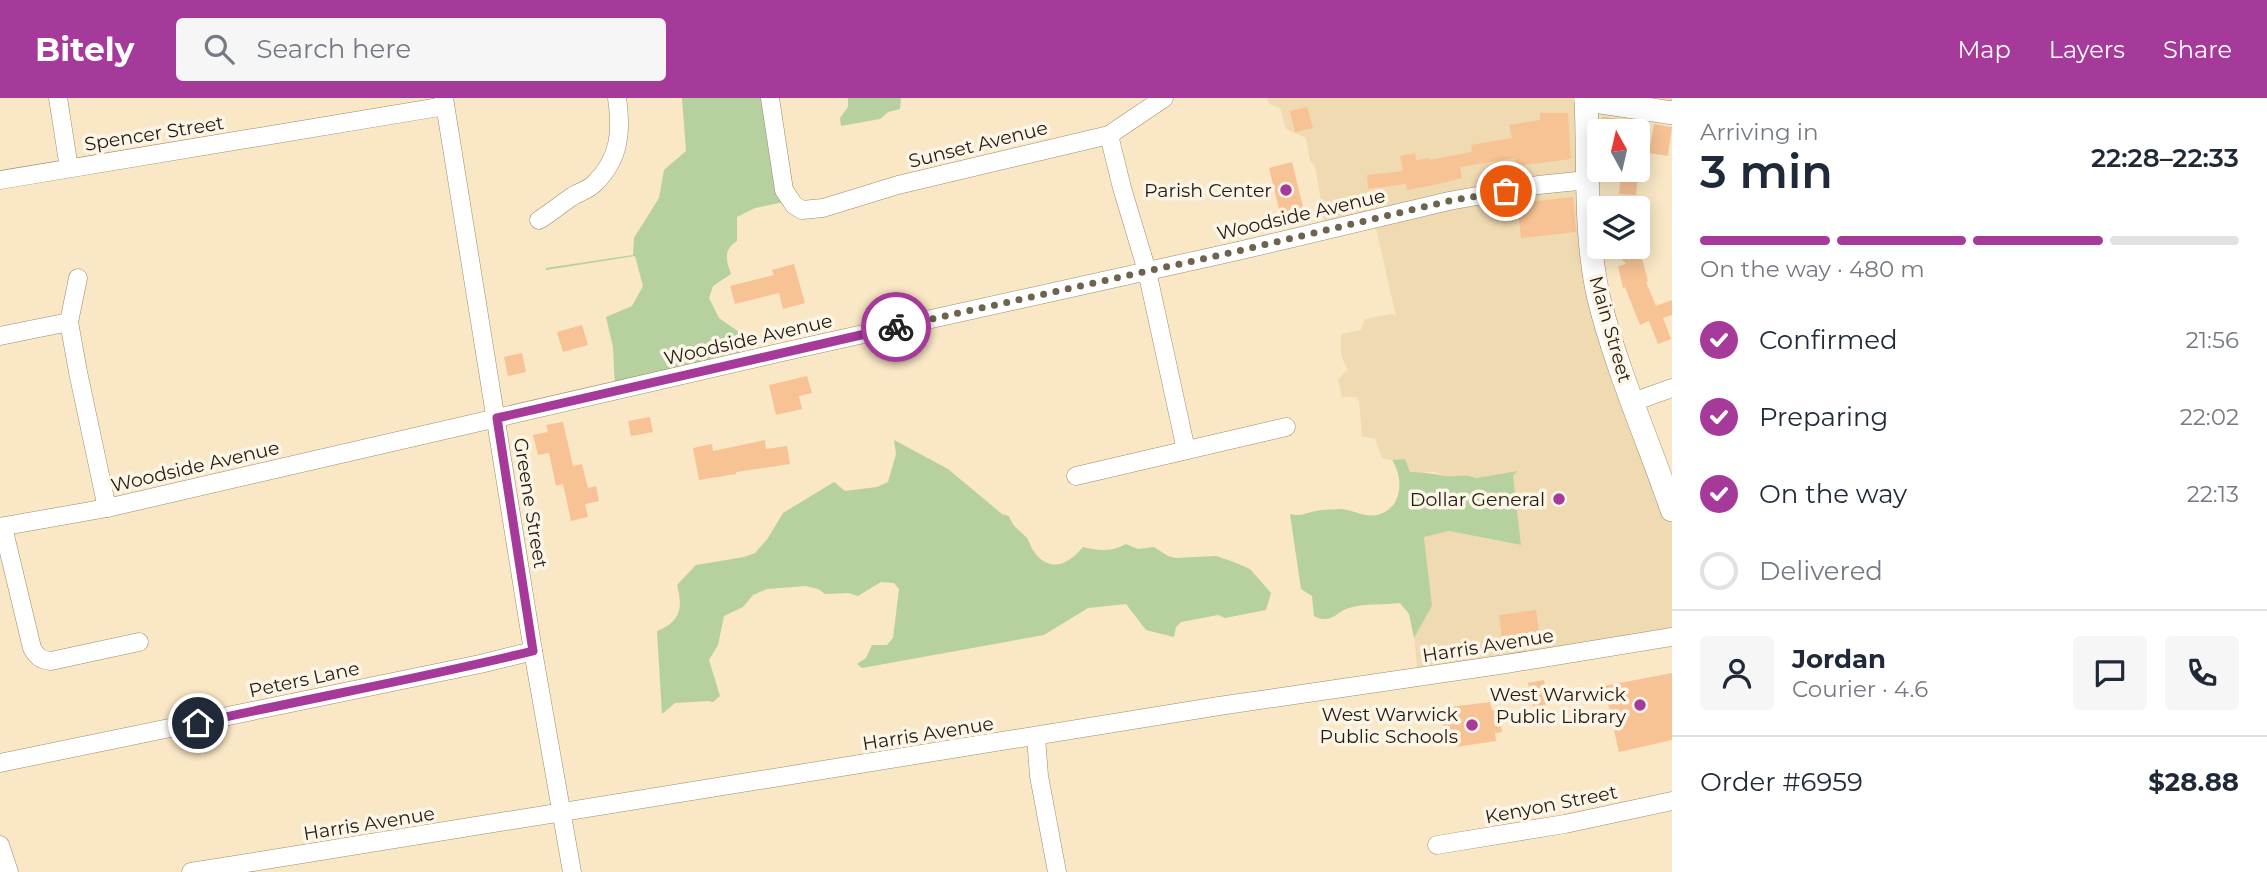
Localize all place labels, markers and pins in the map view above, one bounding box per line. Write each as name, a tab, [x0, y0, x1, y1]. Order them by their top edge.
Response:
pin	[1476, 161, 1536, 221]
place label: Parish Center	[1144, 179, 1272, 202]
marker: Parish Center	[1278, 182, 1294, 198]
place label: Dollar General	[1410, 488, 1545, 511]
marker: Dollar General	[1551, 491, 1567, 507]
place label: West Warwick Public Library	[1490, 683, 1627, 728]
pin	[168, 693, 228, 753]
marker: West Warwick Public Library	[1632, 697, 1648, 713]
place label: West Warwick Public Schools	[1320, 703, 1459, 748]
marker: West Warwick Public Schools	[1464, 717, 1480, 733]

